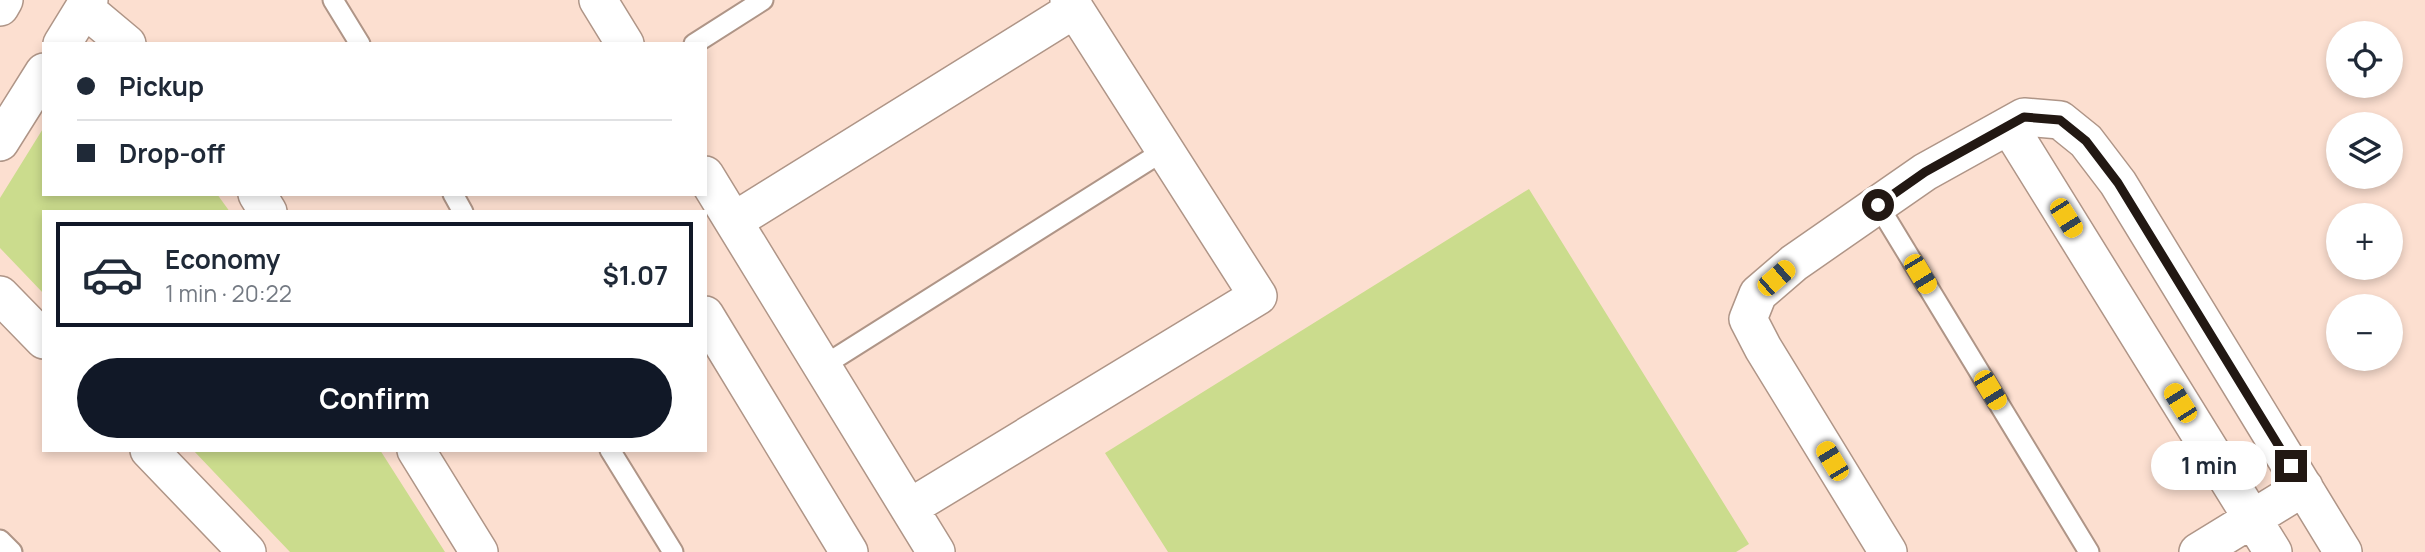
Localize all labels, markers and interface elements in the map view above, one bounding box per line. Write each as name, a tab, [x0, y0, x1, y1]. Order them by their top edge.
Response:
map controls	[2326, 21, 2403, 371]
button: locate	[2326, 21, 2403, 98]
text: Pickup	[119, 68, 204, 104]
button: layers	[2326, 112, 2403, 189]
text: Drop-off	[119, 135, 225, 171]
route start	[1862, 189, 1894, 221]
car	[2046, 195, 2087, 241]
button: +	[2326, 203, 2403, 280]
text: Economy	[165, 241, 280, 277]
icon: car	[81, 243, 144, 306]
car	[1901, 251, 1940, 297]
car	[1754, 256, 1799, 300]
text: $1.07	[602, 257, 668, 293]
text: 1 min · 20:22	[165, 277, 292, 309]
button: −	[2326, 294, 2403, 371]
button: Confirm	[77, 358, 672, 438]
car	[1971, 367, 2010, 413]
car	[2160, 380, 2201, 426]
car	[1813, 438, 1852, 484]
callout: 1 min	[2151, 442, 2266, 490]
text: 1 min	[2181, 449, 2237, 481]
route end	[2275, 450, 2307, 482]

